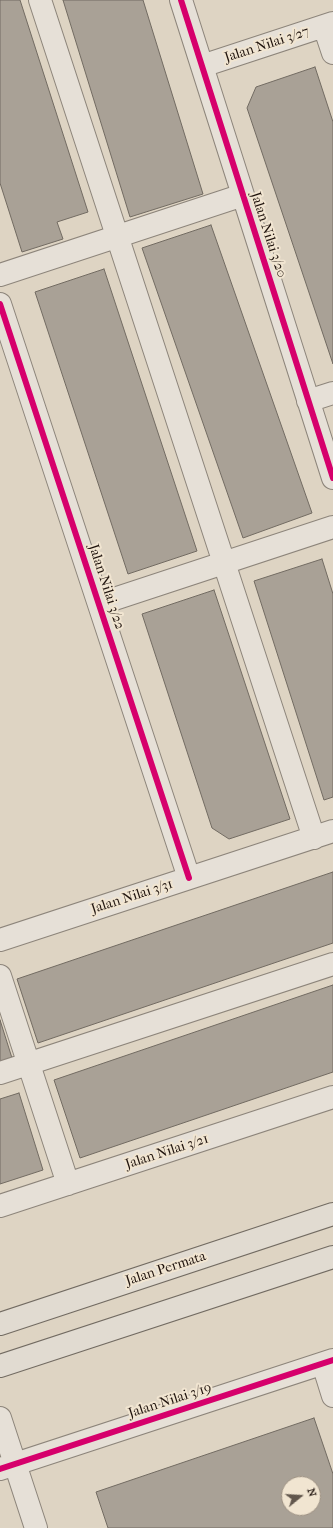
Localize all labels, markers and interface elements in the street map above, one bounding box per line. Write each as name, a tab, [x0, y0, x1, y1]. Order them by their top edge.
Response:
street label: Jalan Nilai 3/27	[223, 23, 311, 67]
street label: Jalan Nilai 3/20	[246, 190, 290, 280]
street label: Jalan Nilai 3/22	[84, 542, 128, 632]
street label: Jalan Nilai 3/31	[89, 876, 175, 918]
street label: Jalan Nilai 3/21	[123, 1131, 211, 1173]
street label: Jalan Permata	[124, 1248, 208, 1290]
street label: Jalan Nilai 3/19	[126, 1380, 214, 1422]
north arrow	[281, 1476, 321, 1516]
text: N	[304, 1486, 319, 1498]

